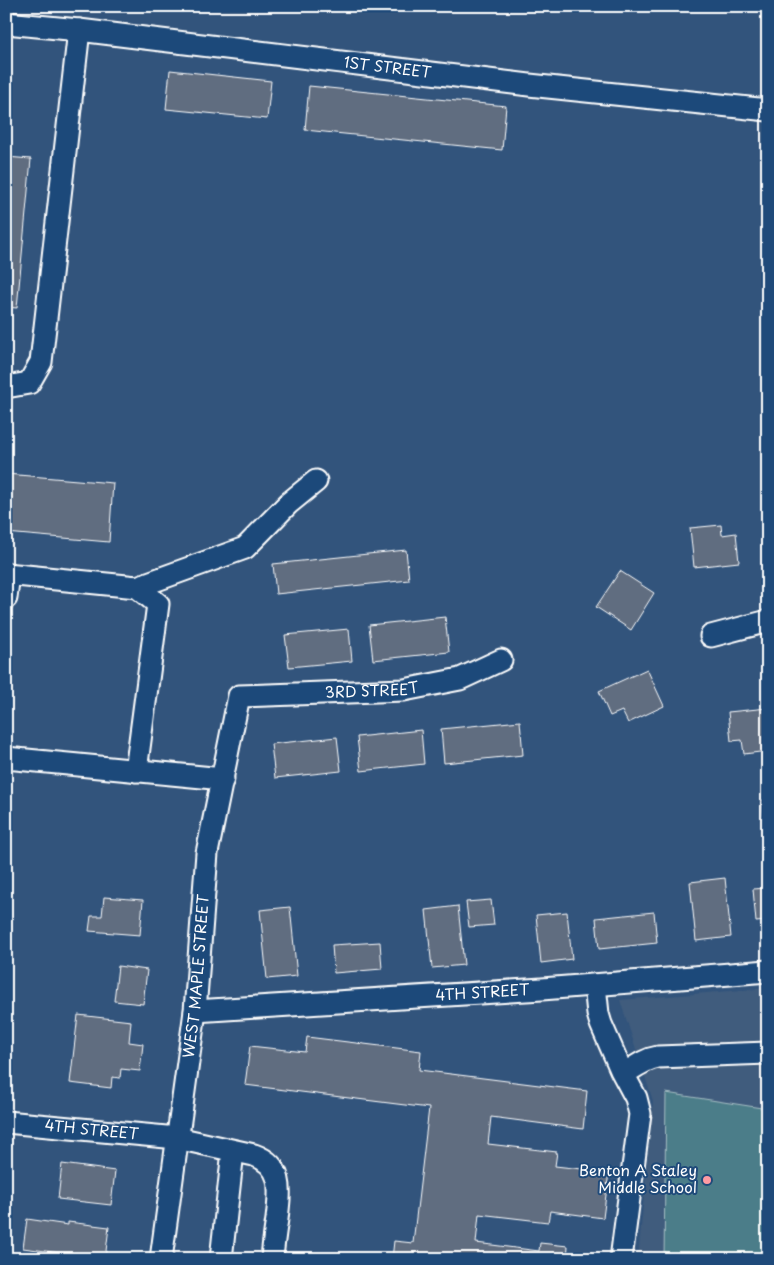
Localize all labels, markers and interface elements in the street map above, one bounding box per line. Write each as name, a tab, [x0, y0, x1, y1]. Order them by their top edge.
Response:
street label: 1ST STREET	[343, 49, 433, 83]
street label: 3RD STREET	[324, 674, 421, 703]
street label: WEST MAPLE STREET	[176, 893, 214, 1059]
street label: 4TH STREET	[435, 977, 531, 1006]
street label: 4TH STREET	[44, 1113, 140, 1144]
place label: Benton A Staley Middle School	[579, 1158, 697, 1198]
marker: Benton A Staley Middle School	[701, 1174, 713, 1186]

